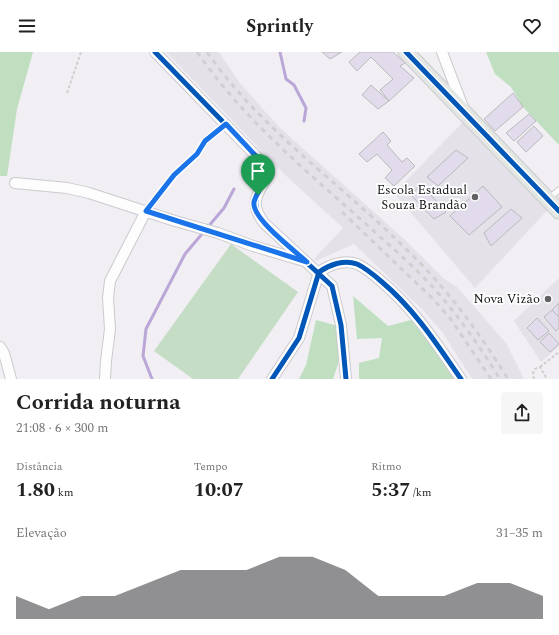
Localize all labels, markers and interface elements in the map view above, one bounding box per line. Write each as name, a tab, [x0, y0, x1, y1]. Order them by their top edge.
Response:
text: Sprintly	[246, 13, 313, 40]
icon: menu	[16, 15, 38, 37]
icon: heart	[521, 15, 543, 37]
pin	[241, 154, 275, 195]
icon: arrive	[247, 160, 269, 182]
place label: Escola Estadual Souza Brandão	[377, 180, 467, 215]
marker: Escola Estadual Souza Brandão	[470, 192, 480, 202]
place label: Nova Vizão	[473, 289, 540, 309]
marker: Nova Vizão	[543, 294, 553, 304]
text: Corrida noturna	[16, 386, 181, 419]
button: share	[501, 392, 543, 434]
text: 21:08 · 6 × 300 m	[16, 418, 108, 438]
text: Distância	[16, 458, 62, 475]
text: Tempo	[194, 458, 228, 475]
text: Ritmo	[371, 458, 401, 475]
text: 1.80	[16, 475, 55, 505]
text: 10:07	[194, 475, 244, 505]
text: 5:37	[371, 475, 410, 505]
text: km	[55, 484, 73, 501]
text: /km	[410, 484, 431, 501]
text: Elevação	[16, 523, 67, 543]
text: 31–35 m	[496, 523, 543, 543]

